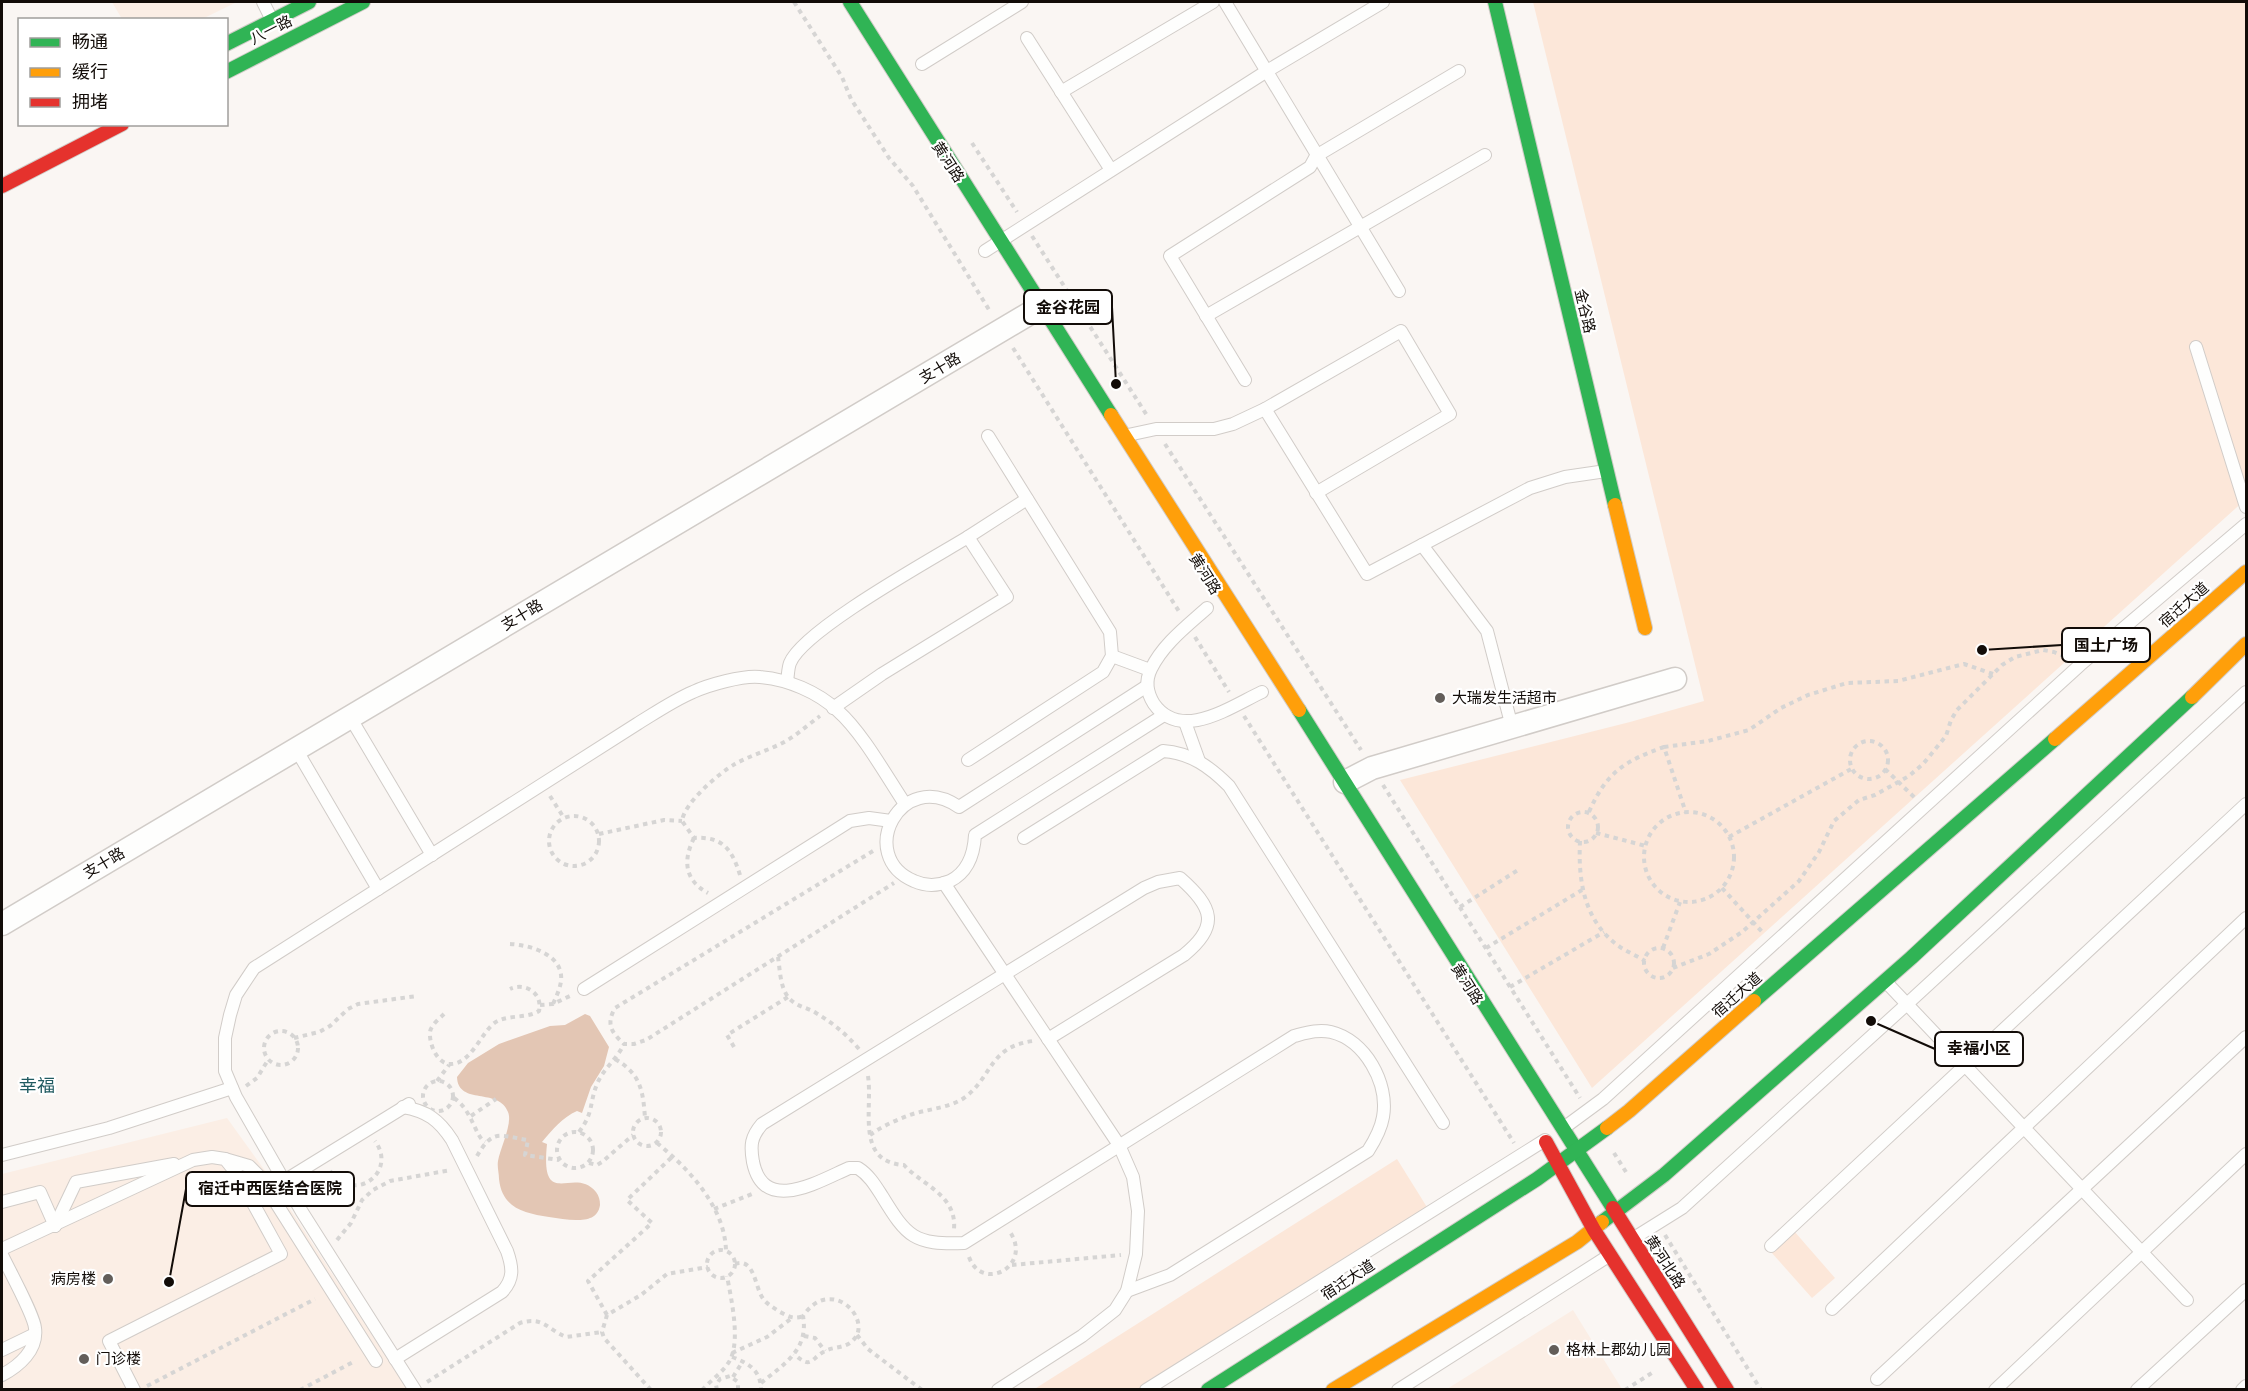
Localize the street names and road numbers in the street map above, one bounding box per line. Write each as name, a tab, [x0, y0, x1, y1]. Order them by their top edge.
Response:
street label: 八一路	[247, 12, 295, 48]
street label: 黄河路	[928, 138, 968, 186]
street label: 金谷路	[1571, 287, 1599, 335]
street label: 支十路	[916, 349, 964, 387]
street label: 黄河路	[1185, 550, 1225, 598]
street label: 宿迁大道	[2155, 579, 2213, 631]
street label: 支十路	[498, 596, 546, 634]
street label: 支十路	[80, 844, 128, 882]
street label: 黄河路	[1447, 960, 1487, 1008]
street label: 宿迁大道	[1708, 969, 1766, 1021]
street label: 黄河北路	[1641, 1232, 1689, 1292]
street label: 宿迁大道	[1318, 1256, 1378, 1304]

